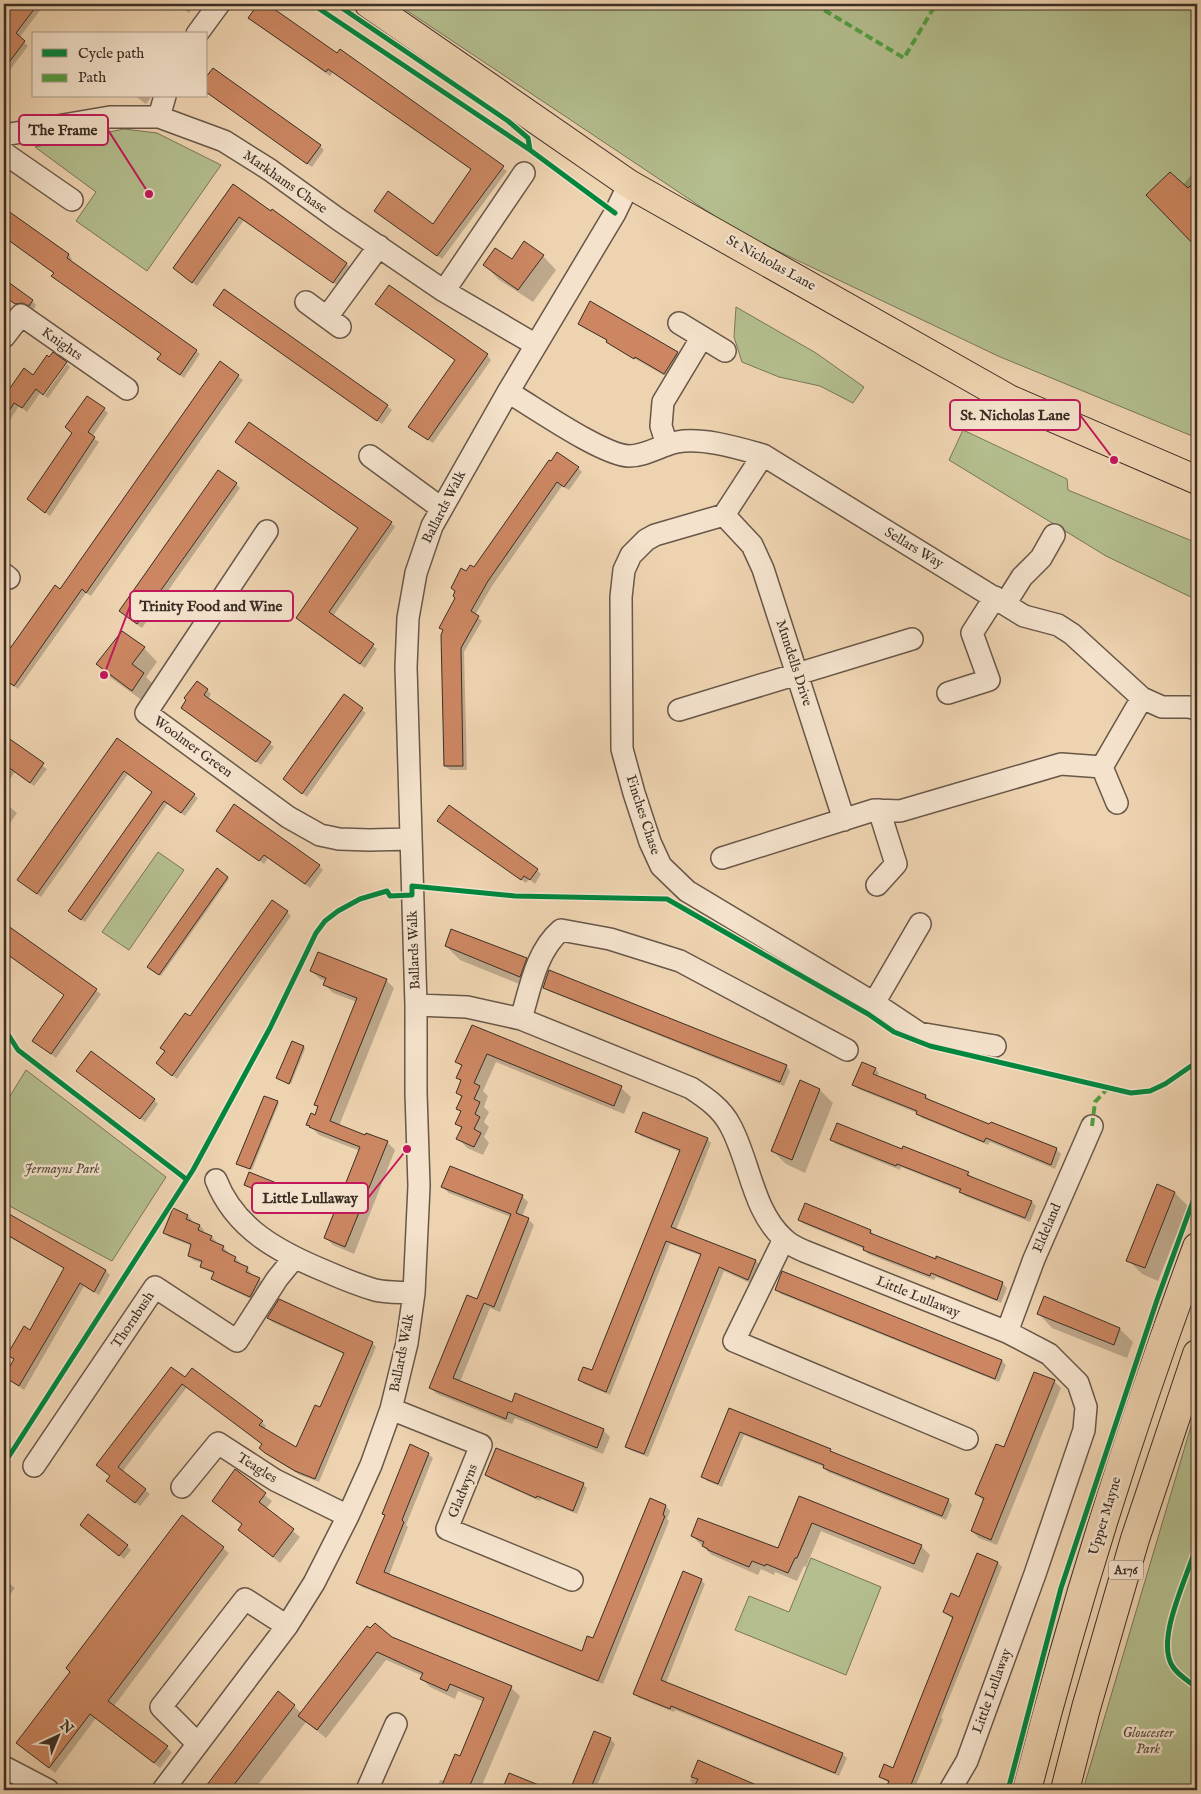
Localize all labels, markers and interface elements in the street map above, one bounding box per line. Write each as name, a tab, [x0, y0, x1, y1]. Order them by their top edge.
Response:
legend	[32, 32, 208, 98]
text: Cycle path	[78, 44, 144, 63]
text: Path	[78, 68, 106, 87]
callout: The Frame	[19, 115, 108, 145]
text: The Frame	[28, 121, 98, 140]
street label: Markhams Chase	[239, 146, 331, 218]
street label: St Nicholas Lane	[723, 231, 819, 295]
street label: Knights	[38, 323, 86, 365]
callout: St. Nicholas Lane	[950, 400, 1080, 430]
text: St. Nicholas Lane	[960, 406, 1070, 425]
street label: Ballards Walk	[418, 467, 470, 546]
street label: Sellars Way	[881, 523, 947, 573]
callout: Trinity Food and Wine	[130, 591, 293, 621]
text: Trinity Food and Wine	[139, 597, 283, 616]
street label: Mundells Drive	[772, 617, 817, 709]
street label: Woolmer Green	[150, 712, 237, 782]
street label: Finches Chase	[622, 773, 665, 858]
street label: Ballards Walk	[404, 909, 424, 990]
park label: Jermayns Park	[24, 1160, 100, 1178]
callout: Little Lullaway	[252, 1183, 368, 1213]
text: Little Lullaway	[262, 1189, 358, 1208]
street label: Eldeland	[1029, 1200, 1066, 1256]
street label: Little Lullaway	[873, 1272, 963, 1322]
street label: Thornbush	[107, 1288, 159, 1352]
street label: Ballards Walk	[386, 1312, 419, 1394]
street label: Teagles	[234, 1449, 281, 1487]
street label: Gladwyns	[444, 1461, 482, 1521]
street label: Upper Mayne	[1085, 1474, 1126, 1557]
road number: A176	[1108, 1560, 1144, 1580]
street label: Little Lullaway	[968, 1646, 1016, 1736]
north arrow	[32, 1712, 82, 1762]
text: N	[55, 1716, 77, 1738]
park label: Gloucester Park	[1122, 1724, 1175, 1758]

